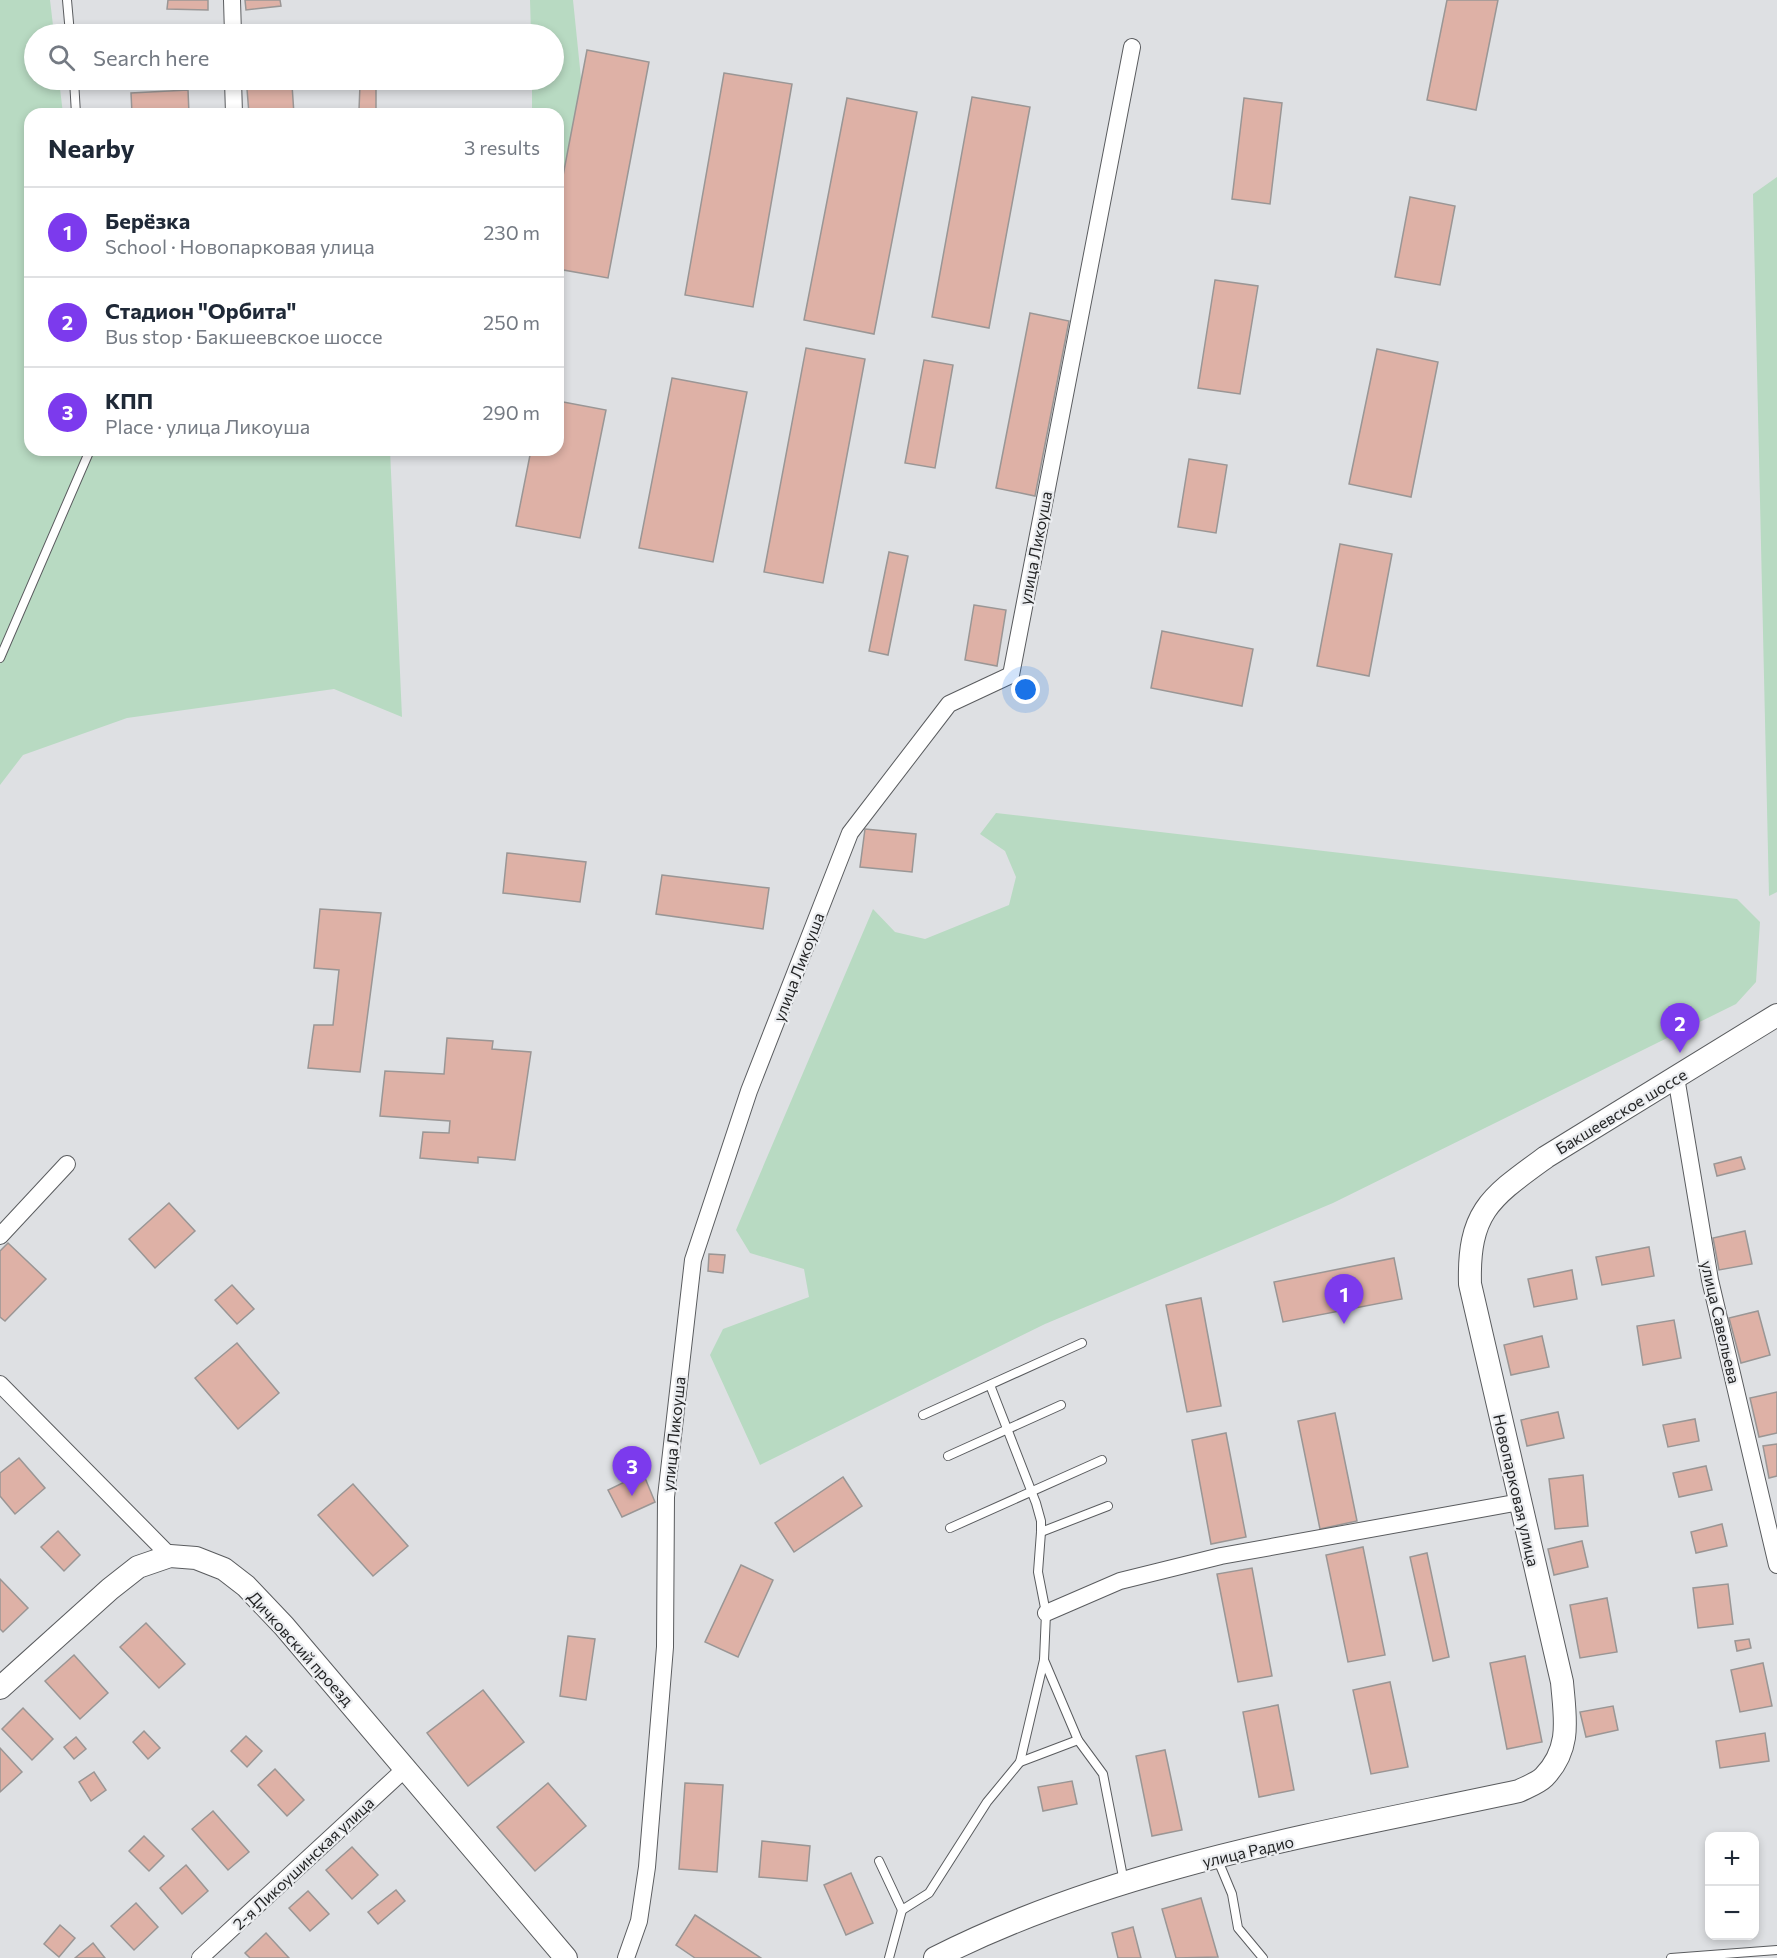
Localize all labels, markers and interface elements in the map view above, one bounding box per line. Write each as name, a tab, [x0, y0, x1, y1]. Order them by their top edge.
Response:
search box	[24, 24, 564, 90]
icon: search	[45, 41, 78, 74]
text: Search here	[93, 44, 209, 71]
text: Nearby	[48, 132, 135, 163]
text: 3 results	[464, 135, 540, 159]
text: Берёзка	[105, 207, 190, 234]
text: 1	[63, 220, 72, 244]
text: 230 m	[483, 220, 540, 244]
text: School · Новопарковая улица	[105, 234, 375, 258]
text: Стадион "Орбита"	[105, 297, 296, 324]
text: 2	[62, 310, 73, 334]
text: 250 m	[483, 310, 540, 334]
text: Bus stop · Бакшеевское шоссе	[105, 324, 383, 348]
text: КПП	[105, 387, 153, 414]
text: 3	[62, 400, 73, 424]
text: 290 m	[482, 400, 540, 424]
text: Place · улица Ликоуша	[105, 414, 310, 438]
street label: улица Ликоуша	[1015, 490, 1055, 606]
your location	[1011, 675, 1040, 704]
street label: улица Ликоуша	[768, 910, 828, 1024]
pin: 2	[1660, 1004, 1700, 1053]
street label: Бакшеевское шоссе	[1552, 1064, 1690, 1158]
street label: улица Савельева	[1698, 1259, 1744, 1385]
pin: 1	[1324, 1274, 1364, 1324]
street label: улица Ликоуша	[658, 1376, 688, 1492]
street label: Новопарковая улица	[1490, 1412, 1544, 1568]
pin: 3	[612, 1446, 652, 1496]
street label: Дичковский проезд	[244, 1587, 358, 1710]
street label: 2-я Ликоушинская улица	[229, 1793, 377, 1933]
street label: улица Радио	[1200, 1831, 1296, 1871]
map controls	[1705, 1832, 1759, 1940]
button: +	[1705, 1832, 1759, 1886]
button: −	[1705, 1886, 1759, 1940]

